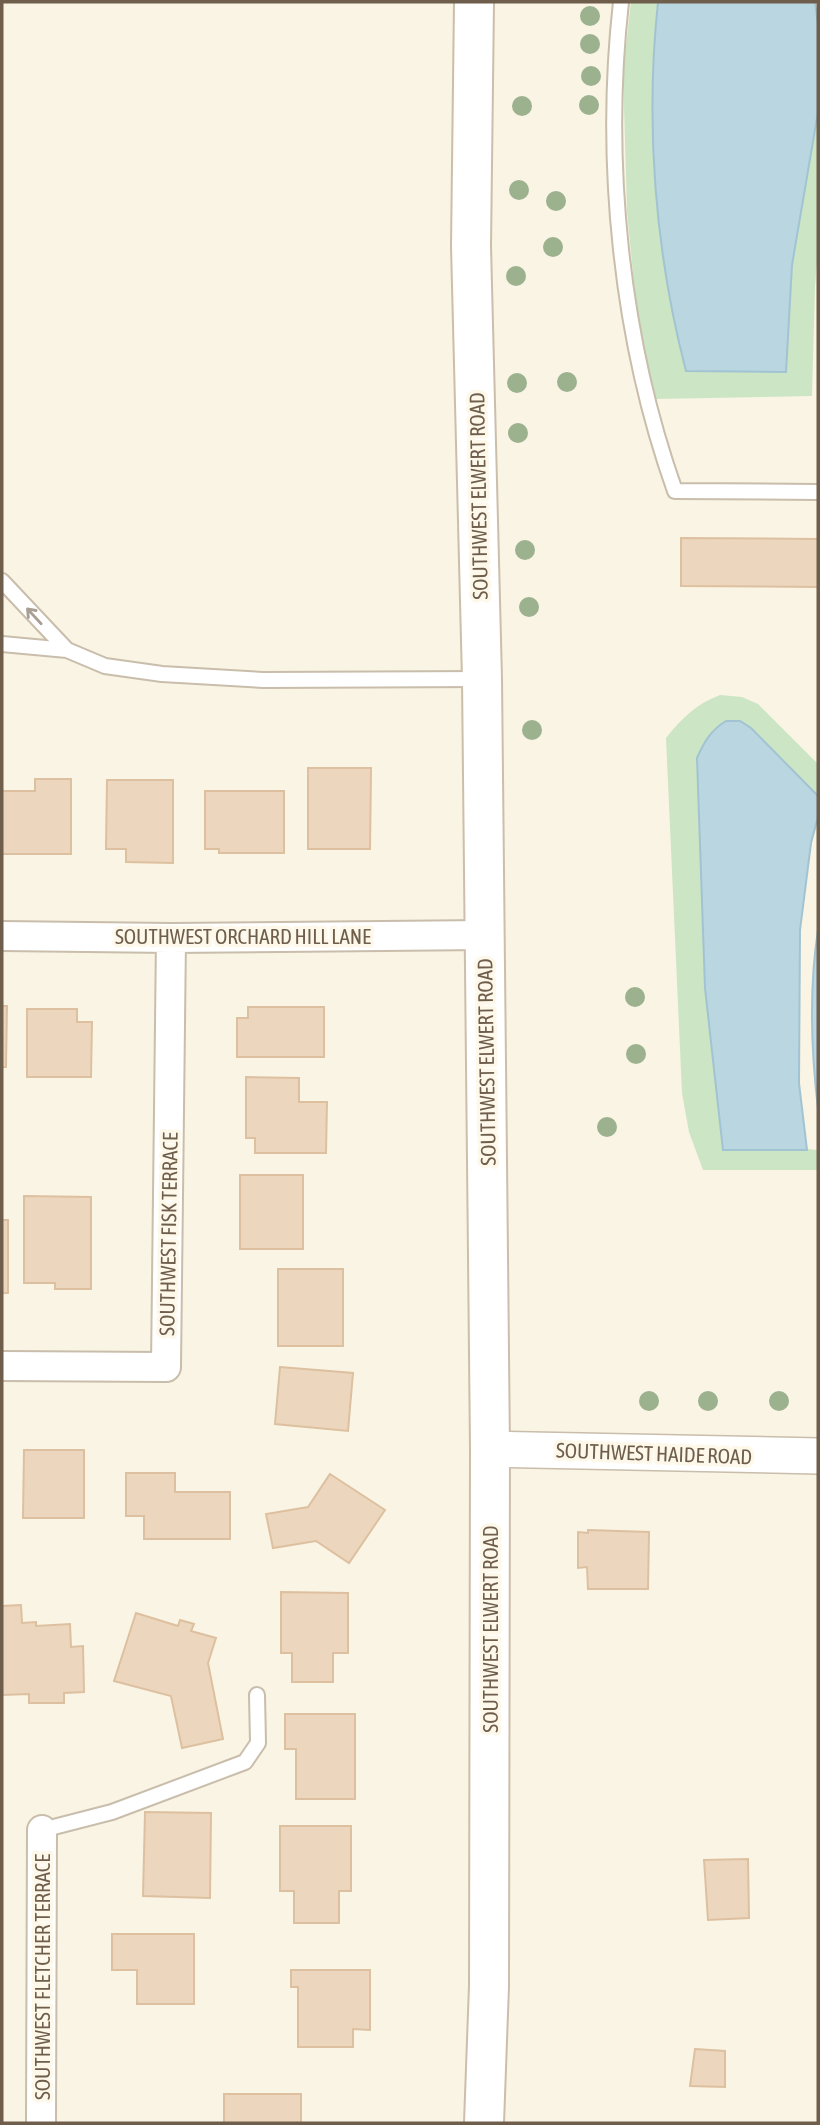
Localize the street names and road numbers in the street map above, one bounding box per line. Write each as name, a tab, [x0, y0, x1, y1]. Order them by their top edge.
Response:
street label: SOUTHWEST ELWERT ROAD	[464, 392, 492, 600]
street label: SOUTHWEST ORCHARD HILL LANE	[115, 924, 371, 948]
street label: SOUTHWEST ELWERT ROAD	[472, 958, 500, 1166]
street label: SOUTHWEST FISK TERRACE	[154, 1132, 182, 1336]
street label: SOUTHWEST HAIDE ROAD	[556, 1438, 752, 1468]
street label: SOUTHWEST ELWERT ROAD	[478, 1525, 502, 1733]
street label: SOUTHWEST FLETCHER TERRACE	[30, 1854, 54, 2100]

